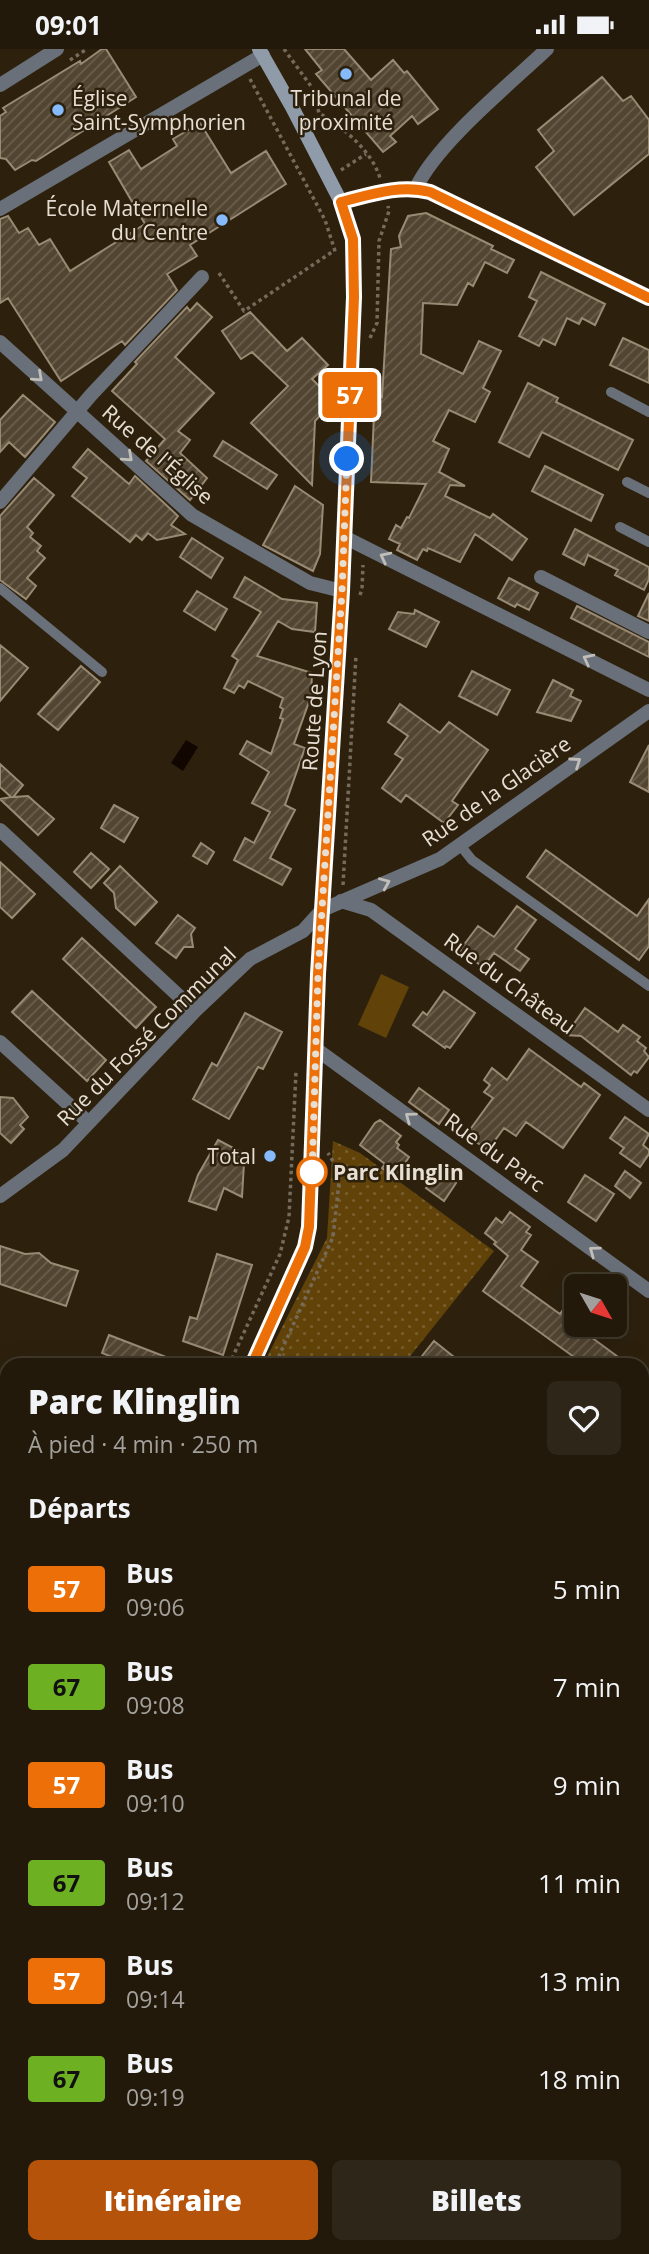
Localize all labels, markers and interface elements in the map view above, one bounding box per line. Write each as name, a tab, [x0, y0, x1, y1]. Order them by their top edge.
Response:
text: 09:01	[35, 7, 102, 43]
marker: Tribunal de proximité	[338, 66, 354, 82]
place label: Église Saint-Symphorien	[72, 84, 246, 136]
place label: Tribunal de proximité	[290, 84, 402, 136]
marker: Église Saint-Symphorien	[50, 102, 66, 118]
place label: École Maternelle du Centre	[46, 194, 208, 246]
marker: École Maternelle du Centre	[214, 212, 230, 228]
one-way arrow	[30, 369, 43, 381]
line badge: 57	[318, 372, 382, 418]
text: 57	[336, 378, 364, 411]
street label: Rue de l'Église	[97, 398, 219, 510]
your location	[329, 441, 364, 476]
one-way arrow	[120, 449, 133, 461]
one-way arrow	[380, 551, 392, 565]
street label: Route de Lyon	[295, 630, 333, 772]
one-way arrow	[583, 654, 595, 668]
street label: Rue de la Glacière	[416, 729, 576, 853]
one-way arrow	[568, 758, 581, 770]
one-way arrow	[378, 877, 390, 891]
street label: Rue du Château	[439, 926, 581, 1040]
street label: Rue du Fossé Communal	[50, 940, 242, 1132]
street label: Rue du Parc	[439, 1106, 551, 1198]
one-way arrow	[405, 1112, 418, 1125]
place label: Total	[207, 1142, 256, 1170]
marker: Total	[262, 1148, 278, 1164]
marker: Parc Klinglin	[297, 1157, 327, 1187]
place label: Parc Klinglin	[333, 1158, 464, 1186]
one-way arrow	[589, 1246, 602, 1259]
north arrow	[564, 1274, 626, 1337]
map controls	[564, 1274, 627, 1337]
text: Parc Klinglin	[28, 1379, 241, 1424]
button: heart	[547, 1381, 621, 1455]
text: À pied · 4 min · 250 m	[28, 1428, 258, 1460]
text: Départs	[28, 1490, 131, 1526]
text: Bus	[126, 1555, 173, 1591]
text: 5 min	[553, 1571, 621, 1607]
text: 57	[53, 1572, 80, 1605]
text: 09:06	[126, 1591, 185, 1623]
text: Bus	[126, 1653, 173, 1689]
text: 7 min	[553, 1669, 621, 1705]
text: 67	[53, 1670, 80, 1703]
text: 09:08	[126, 1689, 185, 1721]
text: Bus	[126, 1751, 173, 1787]
text: 9 min	[553, 1767, 621, 1803]
text: 57	[53, 1768, 80, 1801]
text: 09:10	[126, 1787, 185, 1819]
text: Bus	[126, 1849, 173, 1885]
text: 11 min	[538, 1865, 621, 1901]
text: 67	[53, 1866, 80, 1899]
text: 09:12	[126, 1885, 185, 1917]
text: Bus	[126, 1947, 173, 1983]
text: 13 min	[538, 1963, 621, 1999]
text: 57	[53, 1964, 80, 1997]
text: 09:14	[126, 1983, 185, 2015]
text: Bus	[126, 2045, 173, 2081]
text: 18 min	[538, 2061, 621, 2097]
text: 67	[53, 2062, 80, 2095]
text: 09:19	[126, 2081, 185, 2113]
button: Itinéraire	[28, 2160, 318, 2240]
button: Billets	[332, 2160, 621, 2240]

